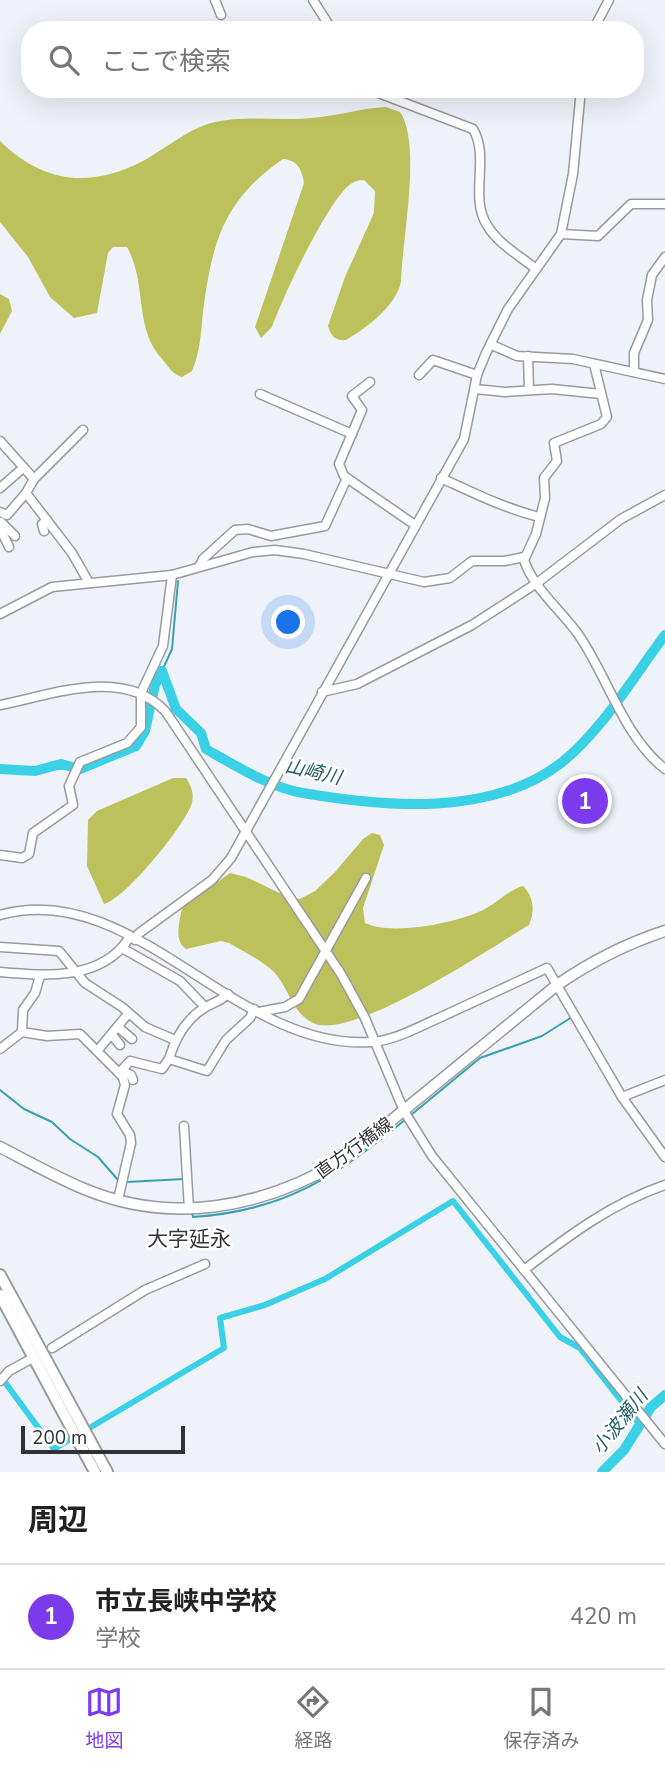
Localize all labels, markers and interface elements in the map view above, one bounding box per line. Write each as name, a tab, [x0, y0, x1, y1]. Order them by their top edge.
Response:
search box	[21, 21, 644, 98]
icon: search	[45, 41, 83, 79]
text: ここで検索	[101, 44, 231, 79]
your location	[271, 605, 305, 639]
water label: 山崎川	[282, 753, 346, 792]
pin: 1	[562, 775, 608, 827]
street label: 直方行橋線	[311, 1112, 397, 1184]
district label: 大字延永	[147, 1225, 231, 1253]
water label: 小波瀬川	[586, 1383, 655, 1460]
scale bar	[21, 1423, 186, 1455]
text: 200 m	[32, 1425, 87, 1451]
text: 周辺	[28, 1500, 88, 1541]
text: 市立長峡中学校	[95, 1584, 277, 1619]
text: 1	[44, 1601, 58, 1632]
text: 420 m	[570, 1601, 637, 1632]
text: 学校	[95, 1623, 141, 1654]
tab: 地図	[85, 1683, 124, 1754]
tab: 経路	[294, 1683, 333, 1754]
tab: 保存済み	[503, 1683, 580, 1754]

